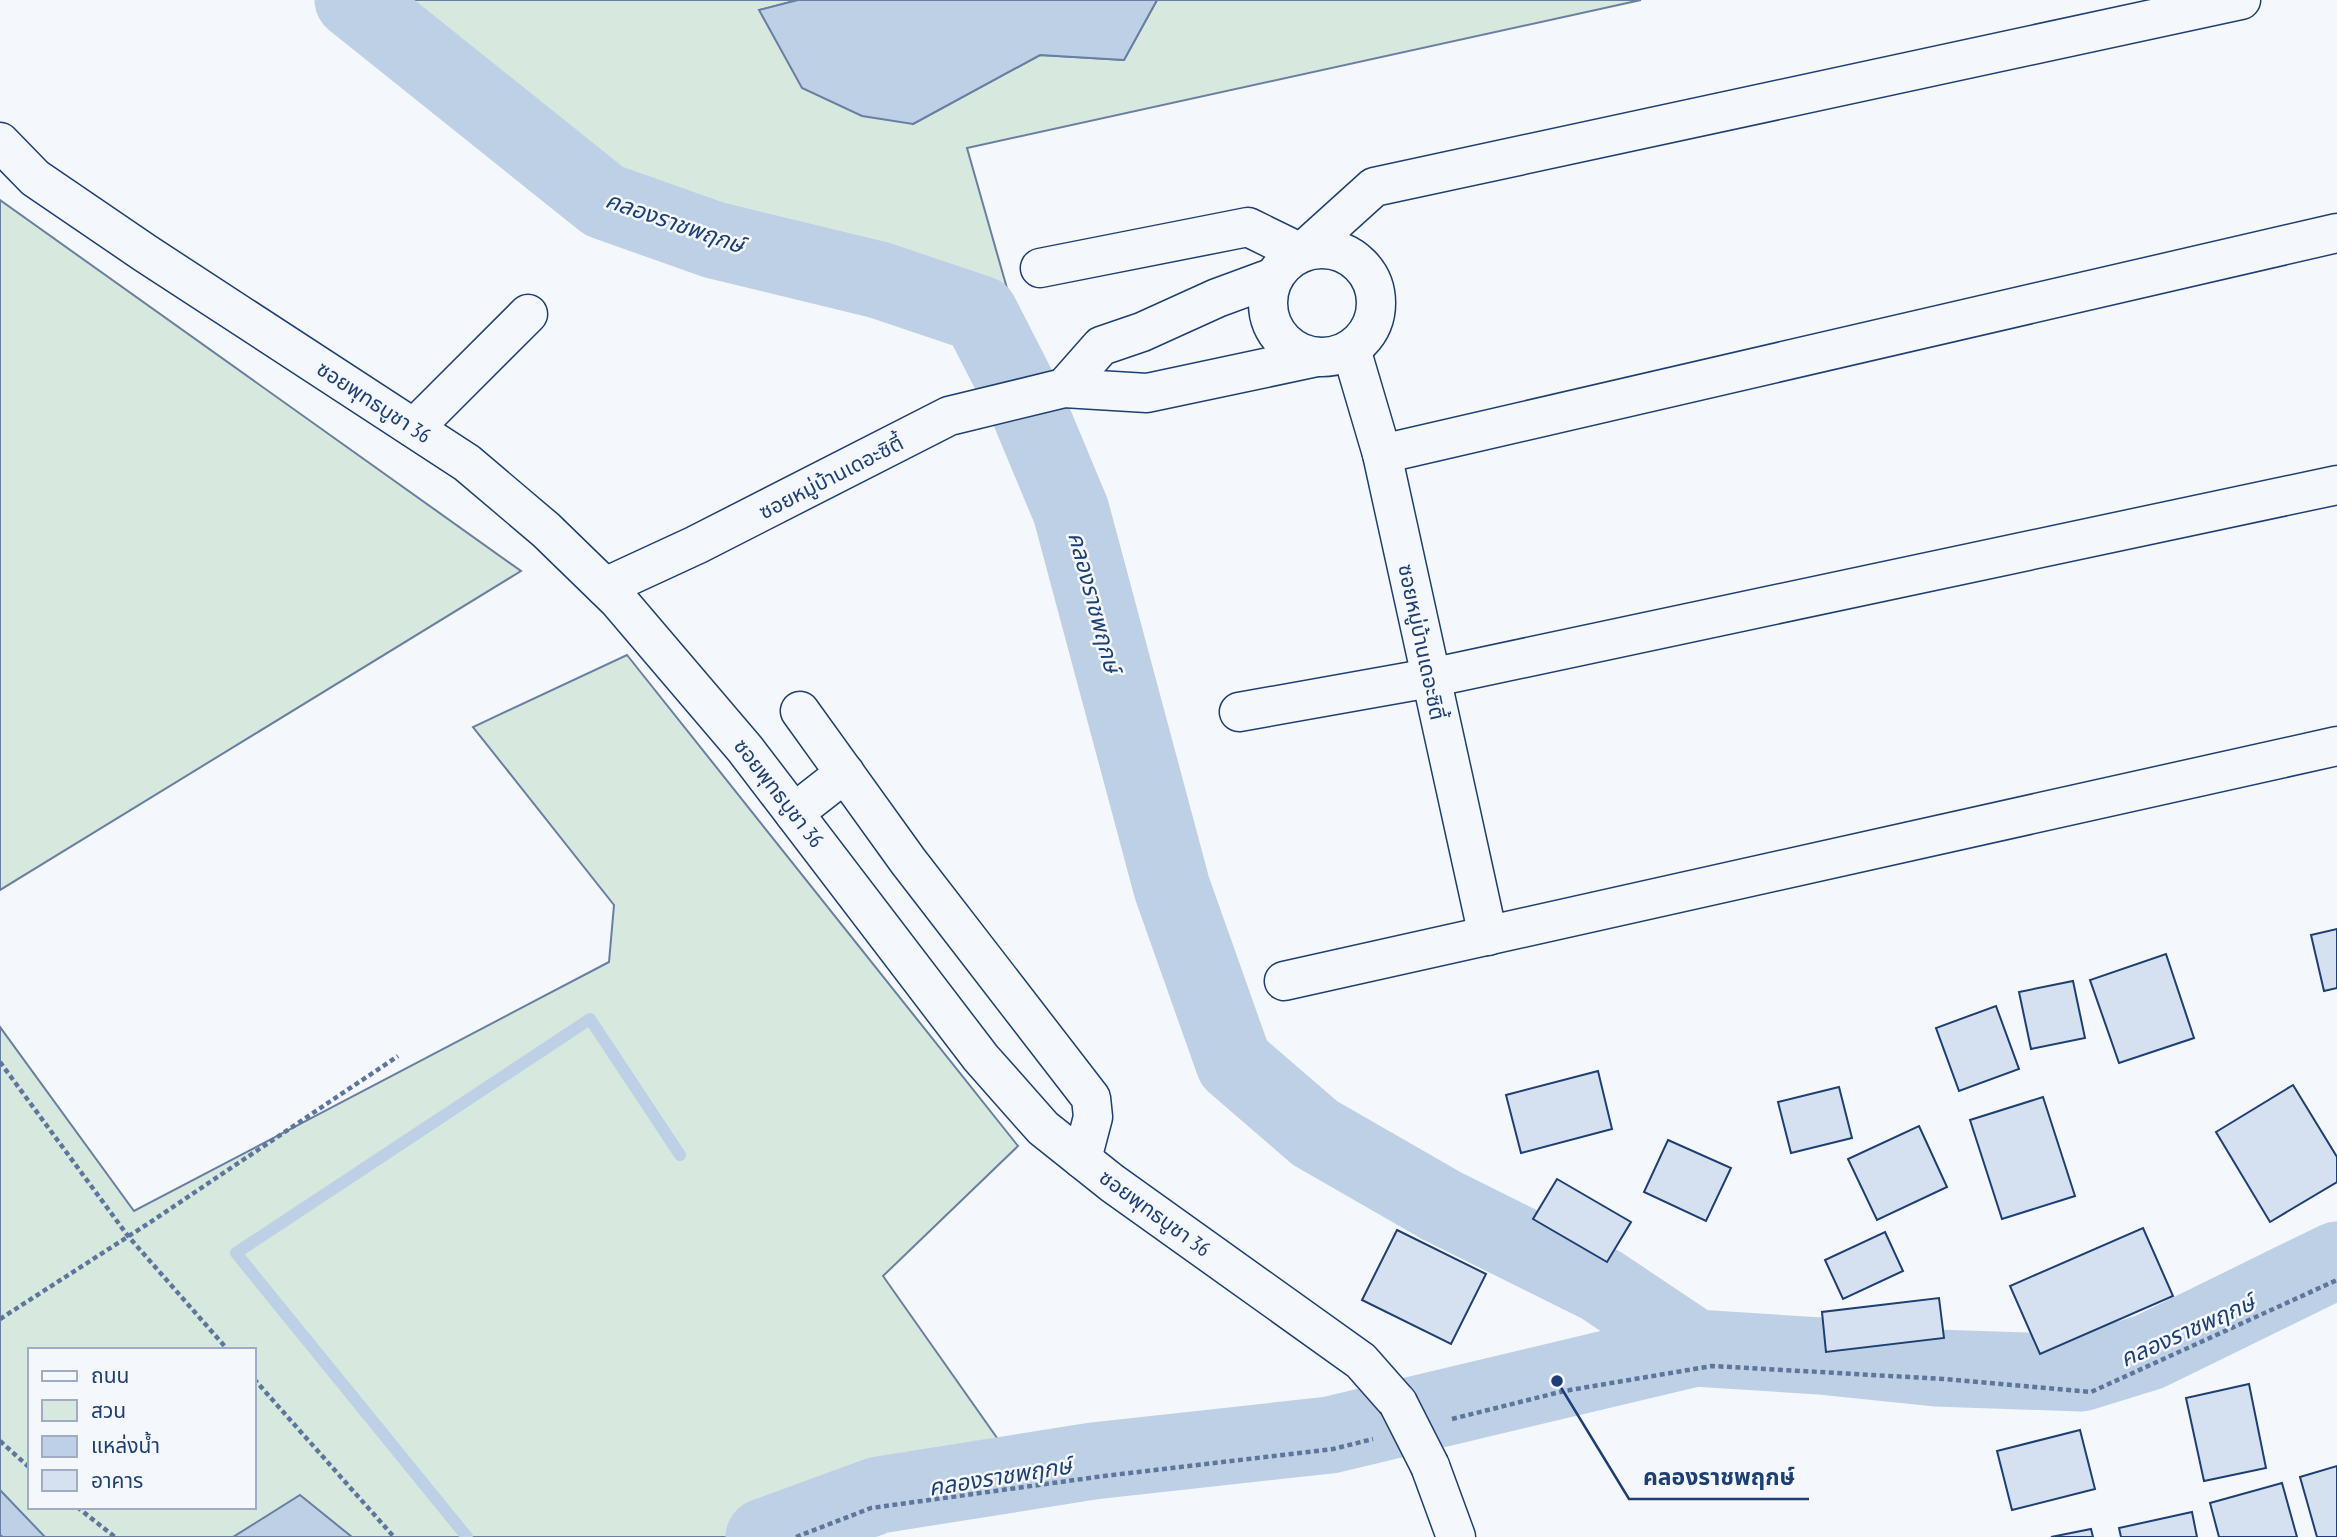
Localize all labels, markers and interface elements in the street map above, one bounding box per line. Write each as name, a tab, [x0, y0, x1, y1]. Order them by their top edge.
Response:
water label: คลองราชพฤกษ์	[602, 185, 751, 260]
street label: ซอยพุทธบูชา 36	[312, 355, 436, 449]
street label: ซอยหมู่บ้านเดอะซิตี้	[754, 428, 908, 525]
water label: คลองราชพฤกษ์	[1062, 529, 1129, 679]
street label: ซอยหมู่บ้านเดอะซิตี้	[1392, 561, 1453, 722]
street label: ซอยพุทธบูชา 36	[728, 733, 830, 853]
street label: ซอยพุทธบูชา 36	[1094, 1164, 1216, 1262]
water label: คลองราชพฤกษ์	[2115, 1286, 2262, 1373]
legend	[28, 1348, 256, 1509]
text: ถนน	[91, 1362, 129, 1389]
text: สวน	[91, 1397, 126, 1424]
text: แหล่งน้ำ	[91, 1431, 160, 1459]
water label: คลองราชพฤกษ์	[926, 1450, 1077, 1502]
callout: คลองราชพฤกษ์	[1629, 1455, 1809, 1499]
text: คลองราชพฤกษ์	[1643, 1462, 1795, 1491]
text: อาคาร	[91, 1467, 143, 1494]

